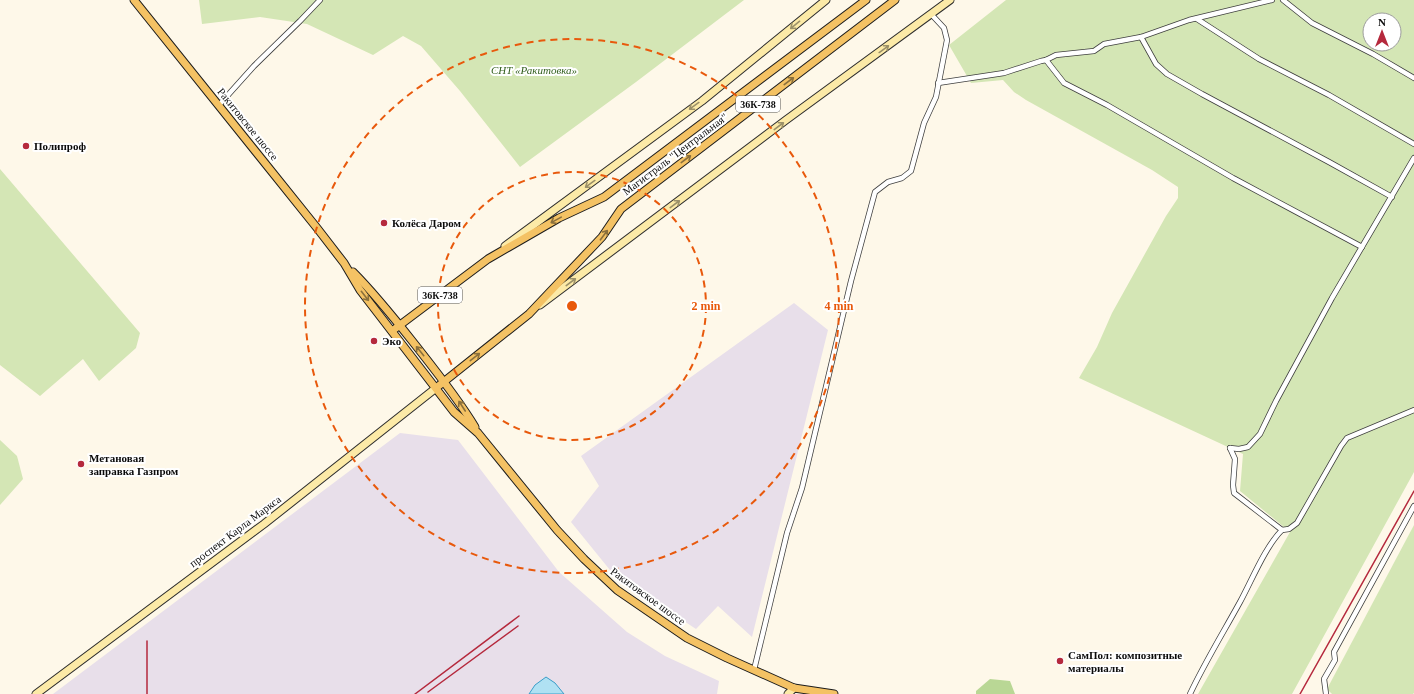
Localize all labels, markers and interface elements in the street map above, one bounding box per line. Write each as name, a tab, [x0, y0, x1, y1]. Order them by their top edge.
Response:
north arrow	[1362, 12, 1402, 52]
text: N	[1378, 16, 1386, 28]
one-way arrow	[790, 20, 801, 29]
one-way arrow	[878, 45, 889, 53]
park label: СНТ «Ракитовка»	[491, 64, 577, 76]
one-way arrow	[784, 76, 795, 85]
street label: Ракитовское шоссе	[215, 85, 281, 163]
road number: 36К-738	[736, 96, 780, 112]
one-way arrow	[689, 102, 700, 110]
street label: Магистраль "Центральная"	[620, 111, 730, 197]
one-way arrow	[773, 122, 784, 130]
place label: Полипроф	[34, 140, 86, 152]
marker: Полипроф	[21, 141, 31, 151]
one-way arrow	[680, 155, 691, 164]
one-way arrow	[584, 179, 595, 188]
one-way arrow	[670, 200, 681, 208]
place label: Колёса Даром	[392, 217, 462, 229]
one-way arrow	[550, 217, 562, 224]
marker: Колёса Даром	[379, 218, 389, 228]
one-way arrow	[599, 229, 608, 240]
one-way arrow	[566, 278, 577, 286]
road number: 36К-738	[418, 287, 462, 303]
one-way arrow	[361, 290, 370, 301]
centre of rings	[565, 299, 579, 313]
text: 2 min	[691, 299, 721, 313]
text: 4 min	[824, 299, 854, 313]
place label: Эко	[382, 335, 402, 347]
marker: Эко	[369, 336, 379, 346]
one-way arrow	[416, 345, 424, 356]
one-way arrow	[469, 353, 480, 361]
one-way arrow	[458, 401, 466, 412]
place label: Метановая заправка Газпром	[89, 452, 179, 477]
marker: Метановая заправка Газпром	[76, 459, 86, 469]
street label: проспект Карла Маркса	[187, 493, 283, 569]
street label: Ракитовское шоссе	[608, 565, 688, 627]
place label: СамПол: композитные материалы	[1068, 649, 1182, 674]
marker: СамПол: композитные материалы	[1055, 656, 1065, 666]

